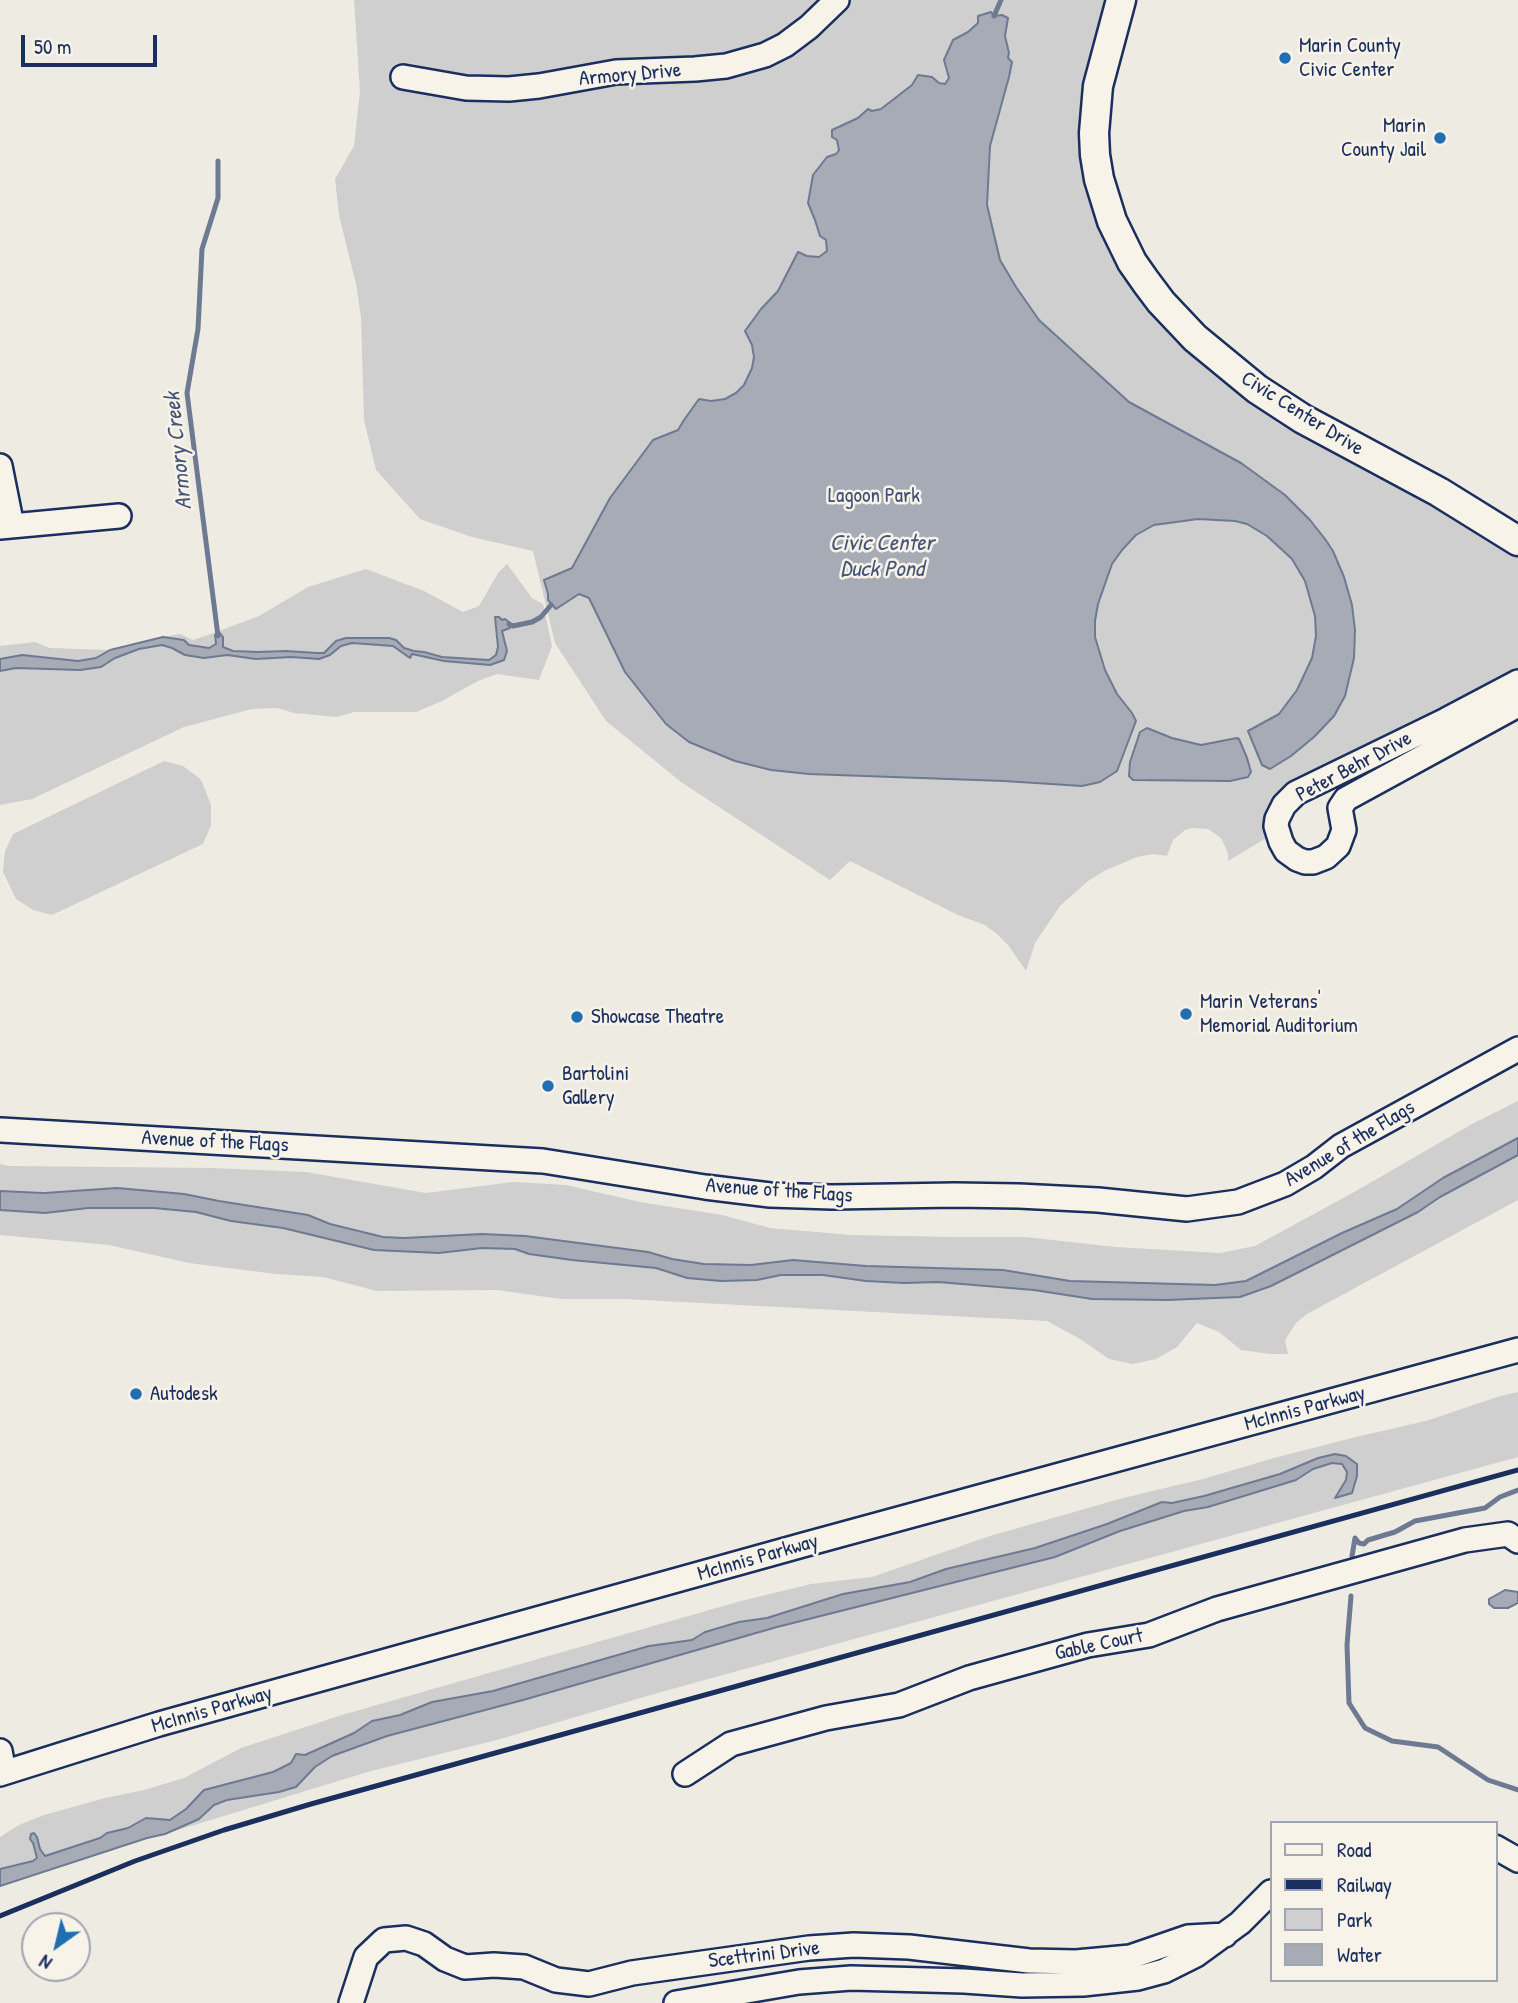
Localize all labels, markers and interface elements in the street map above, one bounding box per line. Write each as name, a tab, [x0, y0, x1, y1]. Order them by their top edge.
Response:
scale bar	[24, 21, 161, 65]
text: 50 m	[34, 32, 71, 61]
place label: Marin County Civic Center	[1299, 33, 1401, 83]
marker: Marin County Civic Center	[1277, 50, 1293, 66]
street label: Armory Drive	[578, 58, 682, 92]
place label: Marin County Jail	[1341, 113, 1426, 163]
marker: Marin County Jail	[1432, 130, 1448, 146]
street label: Civic Center Drive	[1236, 366, 1368, 462]
water label: Armory Creek	[159, 391, 199, 511]
park label: Lagoon Park	[828, 483, 920, 509]
water label: Civic Center Duck Pond	[830, 530, 934, 584]
street label: Peter Behr Drive	[1292, 726, 1416, 808]
place label: Marin Veterans' Memorial Auditorium	[1200, 989, 1358, 1039]
place label: Showcase Theatre	[591, 1004, 724, 1030]
marker: Marin Veterans' Memorial Auditorium	[1178, 1006, 1194, 1022]
marker: Showcase Theatre	[569, 1009, 585, 1025]
place label: Bartolini Gallery	[562, 1061, 629, 1111]
marker: Bartolini Gallery	[540, 1078, 556, 1094]
street label: Avenue of the Flags	[1280, 1095, 1420, 1193]
street label: Avenue of the Flags	[141, 1126, 289, 1158]
street label: Avenue of the Flags	[705, 1173, 853, 1209]
place label: Autodesk	[150, 1381, 218, 1407]
street label: McInnis Parkway	[1242, 1381, 1368, 1437]
marker: Autodesk	[128, 1386, 144, 1402]
street label: McInnis Parkway	[695, 1529, 821, 1587]
street label: Gable Court	[1053, 1623, 1145, 1667]
street label: McInnis Parkway	[149, 1681, 275, 1739]
legend	[1270, 1821, 1497, 1982]
text: Road	[1337, 1835, 1371, 1864]
text: Railway	[1337, 1870, 1392, 1899]
text: Park	[1337, 1905, 1372, 1934]
north arrow	[21, 1912, 91, 1982]
street label: Scettrini Drive	[707, 1936, 821, 1974]
text: Water	[1337, 1940, 1382, 1969]
text: N	[34, 1949, 57, 1976]

